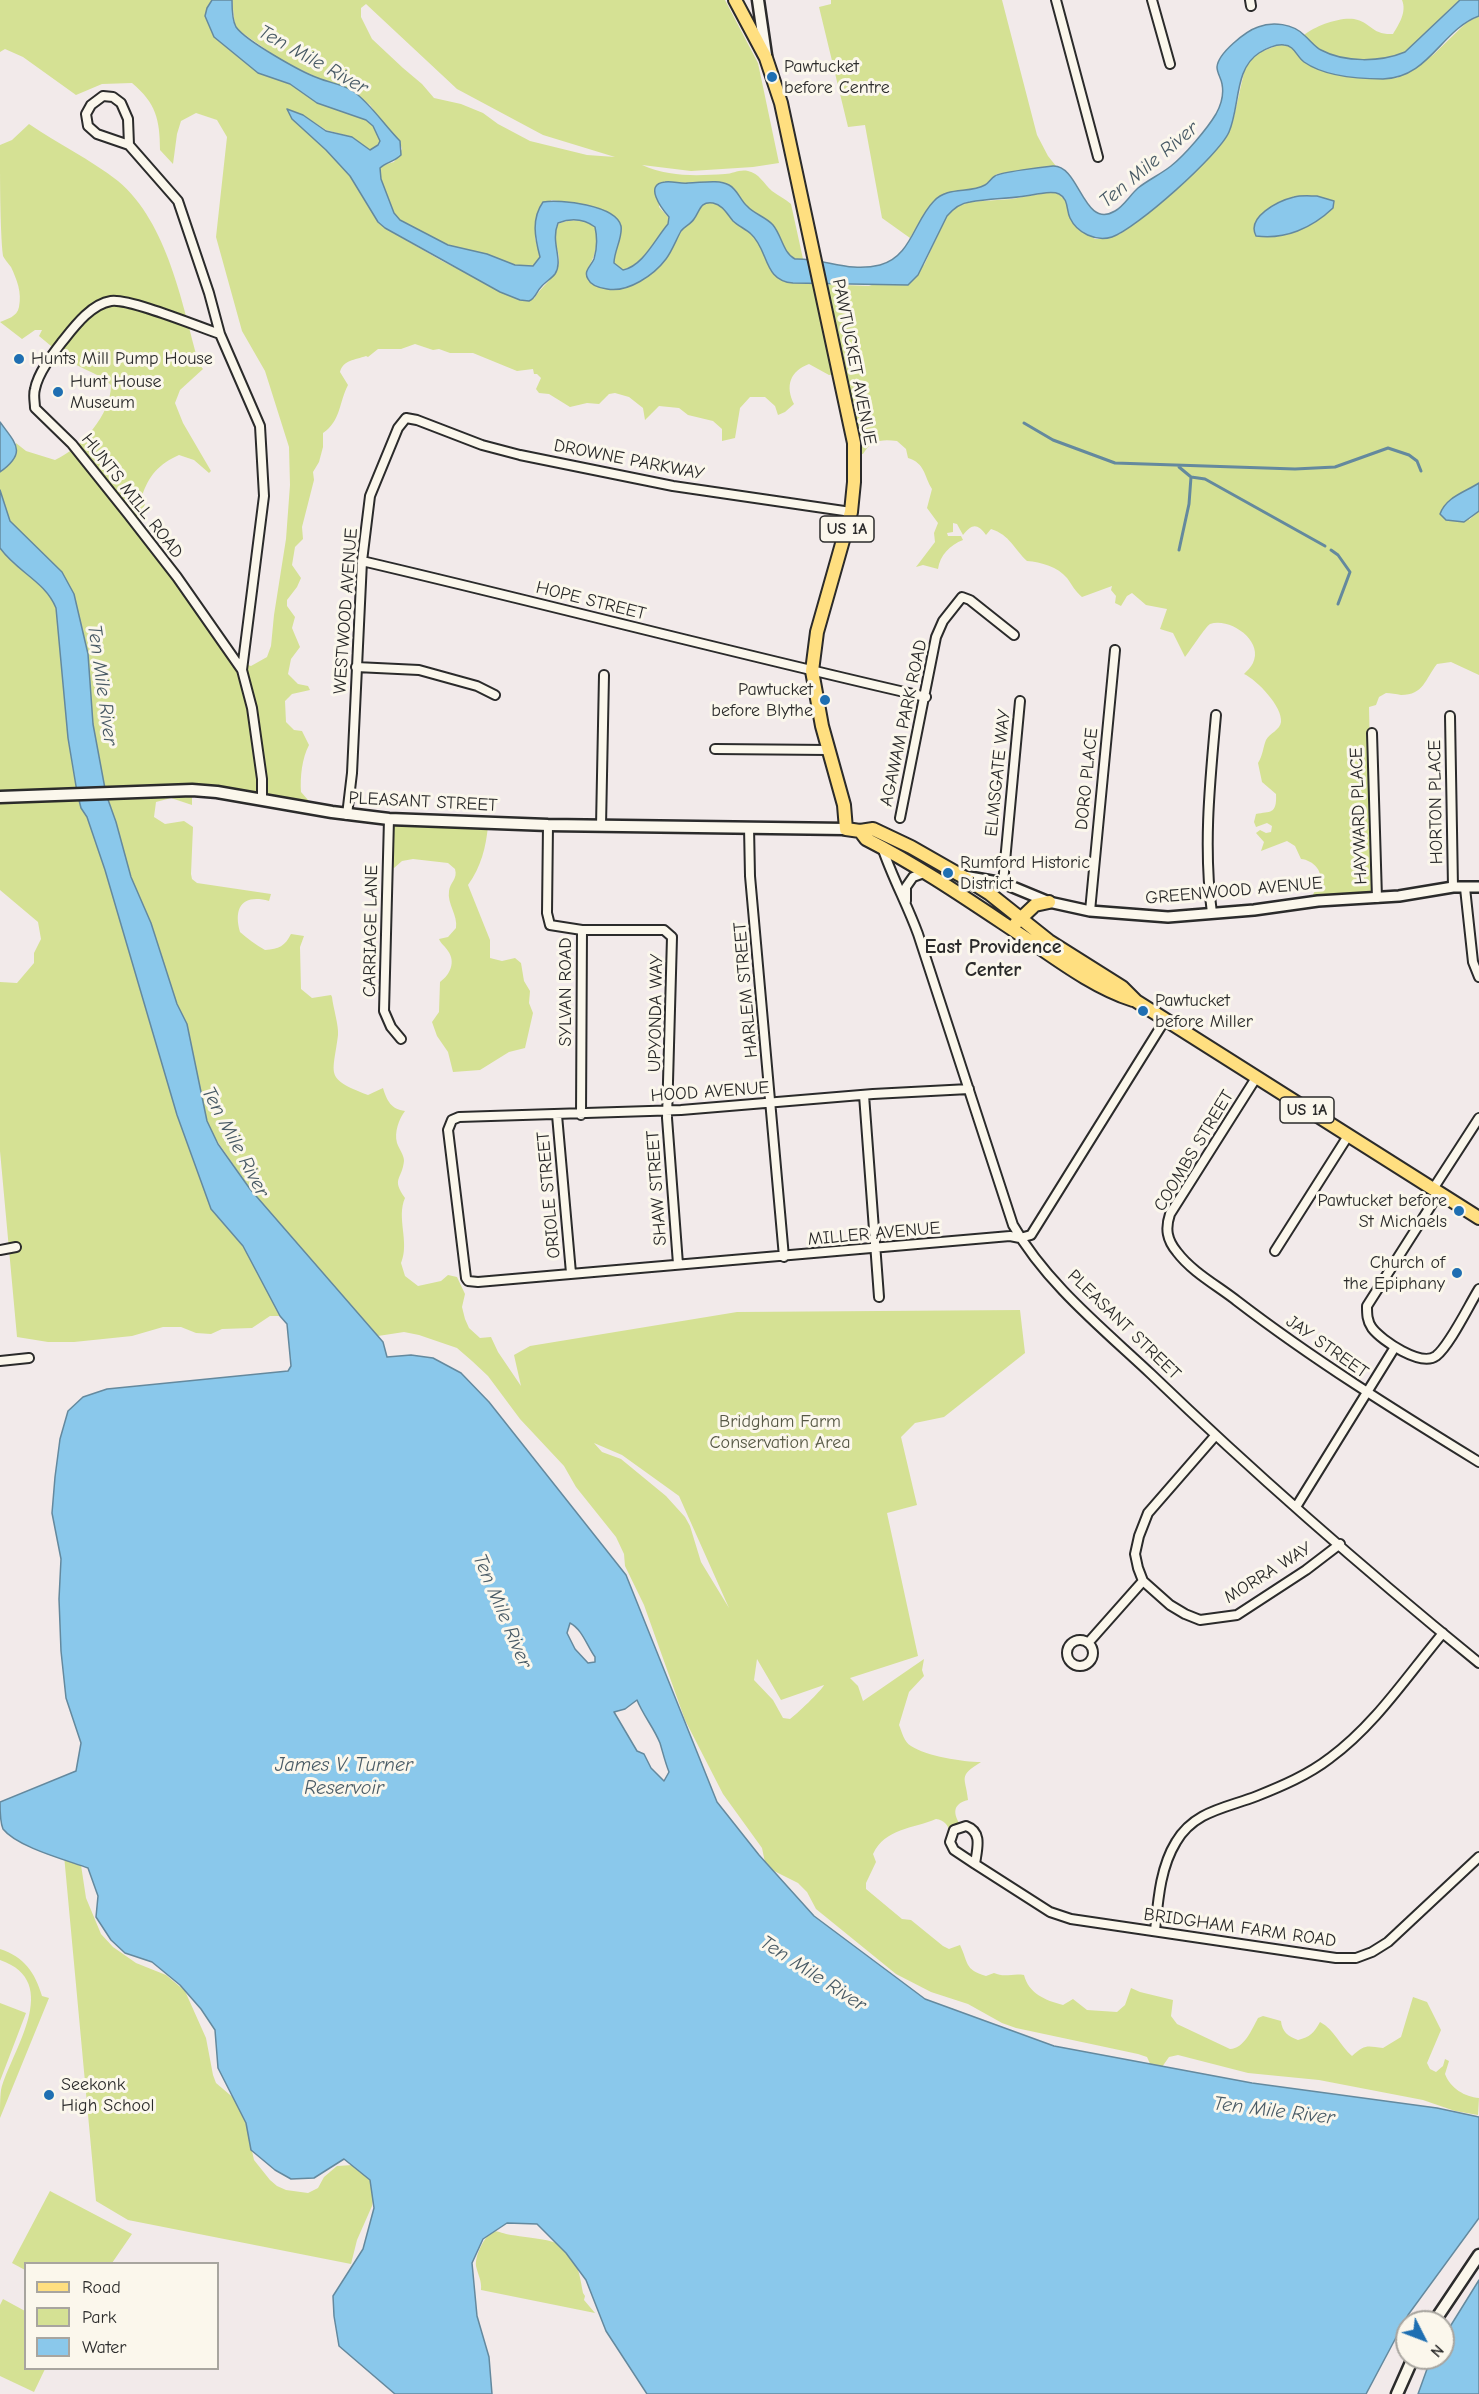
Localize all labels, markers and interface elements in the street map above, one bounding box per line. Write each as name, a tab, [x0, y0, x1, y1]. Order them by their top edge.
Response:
water label: Ten Mile River	[254, 20, 372, 100]
place label: Pawtucket before Centre	[784, 56, 890, 98]
marker: Pawtucket before Centre	[765, 70, 779, 84]
water label: Ten Mile River	[1095, 117, 1203, 213]
street label: PAWTUCKET AVENUE	[827, 277, 881, 447]
place label: Hunts Mill Pump House	[31, 348, 213, 370]
marker: Hunts Mill Pump House	[12, 352, 26, 366]
place label: Hunt House Museum	[70, 371, 162, 413]
marker: Hunt House Museum	[51, 385, 65, 399]
street label: HUNTS MILL ROAD	[76, 429, 188, 563]
street label: DROWNE PARKWAY	[552, 435, 706, 485]
road number: US 1A	[820, 516, 874, 542]
street label: WESTWOOD AVENUE	[329, 527, 363, 695]
street label: HOPE STREET	[534, 577, 648, 625]
water label: Ten Mile River	[82, 623, 122, 747]
street label: AGAWAM PARK ROAD	[876, 638, 932, 808]
place label: Pawtucket before Blythe	[711, 679, 813, 722]
marker: Pawtucket before Blythe	[818, 693, 832, 707]
street label: ELMSGATE WAY	[981, 708, 1015, 838]
street label: DORO PLACE	[1071, 727, 1103, 831]
street label: HORTON PLACE	[1424, 740, 1448, 864]
street label: HAYWARD PLACE	[1346, 747, 1372, 885]
street label: PLEASANT STREET	[348, 787, 498, 817]
place label: Rumford Historic District	[960, 852, 1090, 894]
street label: CARRIAGE LANE	[359, 865, 383, 997]
marker: Rumford Historic District	[941, 866, 955, 880]
street label: GREENWOOD AVENUE	[1144, 872, 1324, 910]
street label: HARLEM STREET	[729, 921, 763, 1059]
district label: East Providence Center	[925, 935, 1061, 982]
street label: SYLVAN ROAD	[555, 937, 577, 1047]
street label: UPYONDA WAY	[644, 954, 668, 1072]
place label: Pawtucket before Miller	[1155, 990, 1253, 1032]
marker: Pawtucket before Miller	[1136, 1004, 1150, 1018]
street label: HOOD AVENUE	[650, 1077, 770, 1107]
water label: Ten Mile River	[196, 1083, 274, 1201]
street label: COOMBS STREET	[1149, 1087, 1239, 1215]
road number: US 1A	[1280, 1097, 1334, 1123]
street label: SHAW STREET	[642, 1130, 672, 1246]
street label: ORIOLE STREET	[533, 1131, 565, 1259]
place label: Pawtucket before St Michaels	[1317, 1190, 1447, 1232]
marker: Pawtucket before St Michaels	[1452, 1204, 1466, 1218]
street label: MILLER AVENUE	[807, 1217, 941, 1251]
place label: Church of the Epiphany	[1344, 1252, 1445, 1294]
street label: PLEASANT STREET	[1063, 1265, 1185, 1385]
marker: Church of the Epiphany	[1450, 1266, 1464, 1280]
street label: JAY STREET	[1282, 1311, 1372, 1383]
park label: Bridgham Farm Conservation Area	[710, 1411, 850, 1454]
street label: MORRA WAY	[1220, 1538, 1316, 1608]
water label: Ten Mile River	[467, 1550, 537, 1672]
water label: James V. Turner Reservoir	[275, 1753, 413, 1800]
street label: BRIDGHAM FARM ROAD	[1142, 1904, 1338, 1952]
water label: Ten Mile River	[755, 1931, 871, 2017]
place label: Seekonk High School	[61, 2074, 155, 2116]
marker: Seekonk High School	[42, 2088, 56, 2102]
water label: Ten Mile River	[1212, 2092, 1336, 2130]
legend	[24, 2262, 219, 2370]
text: Road	[82, 2277, 121, 2298]
text: Park	[82, 2307, 116, 2328]
north arrow	[1395, 2310, 1455, 2370]
text: Water	[82, 2337, 126, 2358]
text: N	[1427, 2341, 1447, 2361]

